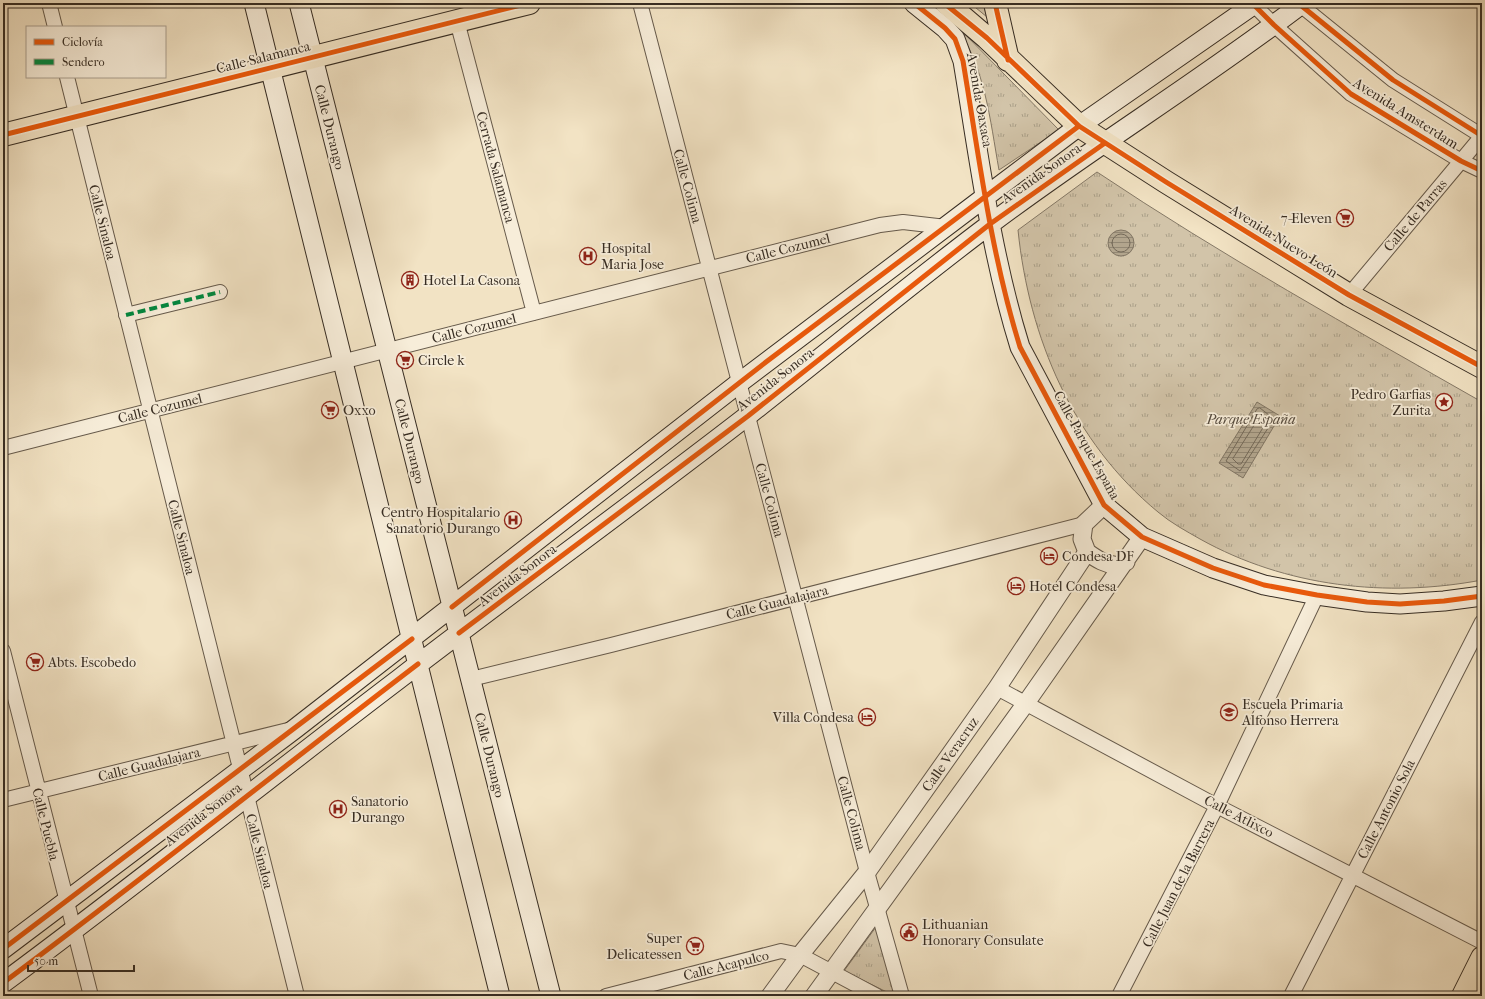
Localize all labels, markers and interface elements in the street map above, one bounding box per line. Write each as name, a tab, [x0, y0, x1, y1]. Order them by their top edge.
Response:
legend	[26, 26, 166, 78]
text: Ciclovía	[62, 35, 103, 49]
street label: Calle Salamanca	[214, 37, 312, 77]
street label: Avenida Oaxaca	[963, 51, 996, 149]
text: Sendero	[62, 55, 105, 69]
street label: Avenida Amsterdam	[1349, 74, 1462, 153]
street label: Calle Durango	[311, 83, 348, 171]
street label: Cerrada Salamanca	[472, 110, 519, 225]
street label: Avenida Sonora	[997, 139, 1085, 208]
street label: Calle Colima	[669, 147, 706, 226]
street label: Calle de Parras	[1380, 176, 1451, 255]
street label: Calle Sinaloa	[85, 183, 120, 262]
street label: Avenida Nuevo León	[1226, 201, 1341, 282]
supermarket icon: 7-Eleven	[1335, 208, 1355, 228]
place label: 7-Eleven	[1281, 210, 1332, 227]
street label: Calle Cozumel	[744, 230, 832, 267]
place label: Hospital Maria Jose	[601, 240, 664, 273]
hospital icon: Hospital Maria Jose	[578, 246, 598, 266]
building icon: Hotel La Casona	[400, 270, 420, 290]
place label: Hotel La Casona	[423, 272, 521, 289]
street label: Calle Cozumel	[430, 310, 518, 347]
street label: Avenida Sonora	[732, 344, 818, 415]
supermarket icon: Circle k	[395, 350, 415, 370]
place label: Circle k	[418, 352, 465, 369]
place label: Pedro Garfias Zurita	[1351, 386, 1432, 419]
street label: Calle Parque España	[1050, 388, 1124, 503]
street label: Calle Cozumel	[116, 390, 204, 427]
place icon: Pedro Garfias Zurita	[1434, 392, 1454, 412]
street label: Calle Durango	[391, 397, 428, 485]
supermarket icon: Oxxo	[320, 400, 340, 420]
place label: Oxxo	[343, 402, 376, 419]
park label: Parque España	[1205, 411, 1296, 428]
street label: Calle Colima	[751, 461, 788, 540]
street label: Calle Sinaloa	[164, 498, 199, 577]
place label: Centro Hospitalario Sanatorio Durango	[381, 504, 500, 537]
hospital icon: Centro Hospitalario Sanatorio Durango	[503, 510, 523, 530]
street label: Avenida Sonora	[474, 540, 560, 611]
hotel icon: Condesa DF	[1039, 546, 1059, 566]
place label: Condesa DF	[1062, 548, 1134, 565]
hotel icon: Hotel Condesa	[1006, 576, 1026, 596]
place label: Hotel Condesa	[1029, 578, 1117, 595]
street label: Calle Guadalajara	[724, 581, 830, 623]
supermarket icon: Abts. Escobedo	[25, 652, 45, 672]
place label: Abts. Escobedo	[47, 654, 136, 671]
place label: Escuela Primaria Alfonso Herrera	[1241, 696, 1344, 729]
school or university icon: Escuela Primaria Alfonso Herrera	[1219, 702, 1239, 722]
hotel icon: Villa Condesa	[857, 707, 877, 727]
place label: Villa Condesa	[772, 709, 855, 726]
street label: Calle Durango	[471, 711, 508, 799]
street label: Calle Veracruz	[918, 714, 982, 795]
street label: Calle Guadalajara	[96, 743, 202, 785]
street label: Calle Antonio Sola	[1354, 756, 1419, 862]
street label: Calle Colima	[833, 774, 870, 853]
street label: Avenida Sonora	[160, 779, 246, 850]
street label: Calle Puebla	[28, 786, 63, 863]
street label: Calle Atlixco	[1201, 792, 1276, 841]
place label: Sanatorio Durango	[351, 793, 408, 826]
hospital icon: Sanatorio Durango	[328, 799, 348, 819]
street label: Calle Sinaloa	[242, 812, 277, 891]
street label: Calle Juan de la Barrera	[1139, 816, 1218, 950]
place label: Lithuanian Honorary Consulate	[922, 916, 1044, 949]
public building icon: Lithuanian Honorary Consulate	[899, 922, 919, 942]
place label: Super Delicatessen	[607, 930, 682, 963]
supermarket icon: Super Delicatessen	[685, 936, 705, 956]
scale bar	[28, 947, 134, 973]
street label: Calle Acapulco	[682, 947, 771, 984]
text: 50 m	[34, 954, 58, 968]

